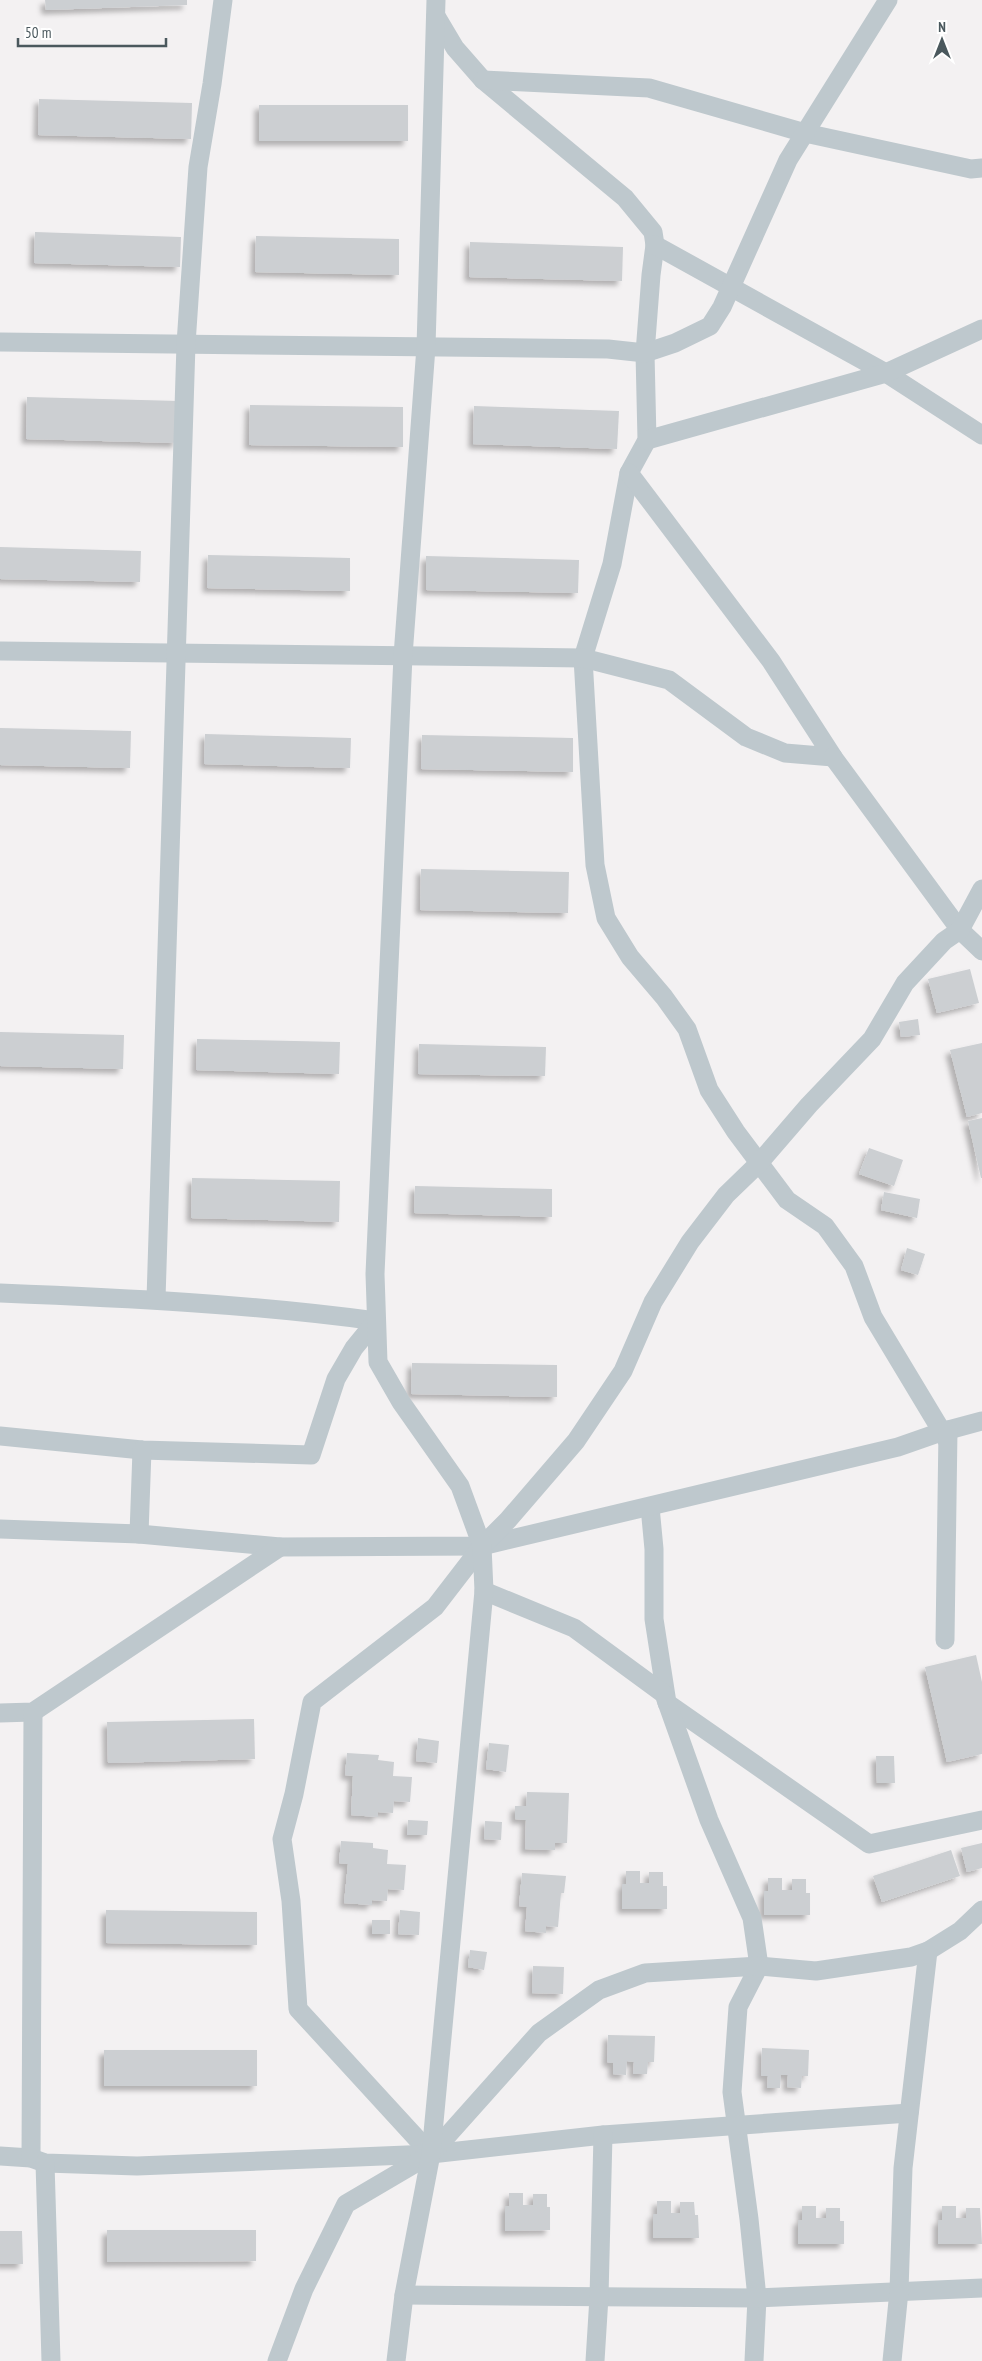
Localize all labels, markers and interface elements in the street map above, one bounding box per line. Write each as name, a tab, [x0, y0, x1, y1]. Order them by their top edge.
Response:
scale bar	[18, 15, 165, 47]
north arrow	[917, 15, 967, 65]
text: N	[938, 18, 946, 36]
text: 50 m	[25, 23, 51, 42]

